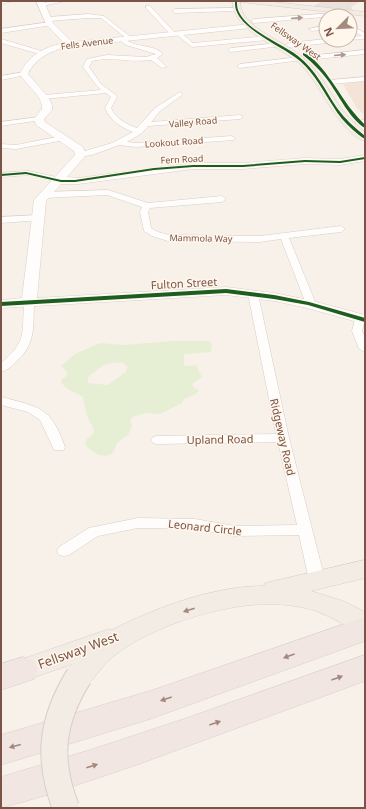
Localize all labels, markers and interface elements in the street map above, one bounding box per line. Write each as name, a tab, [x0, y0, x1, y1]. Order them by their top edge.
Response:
north arrow	[318, 8, 358, 48]
one-way arrow	[291, 14, 303, 21]
street label: Fellsway West	[268, 19, 324, 64]
text: N	[320, 25, 337, 39]
street label: Fells Avenue	[60, 33, 114, 53]
one-way arrow	[334, 51, 346, 58]
street label: Valley Road	[168, 113, 218, 131]
street label: Lookout Road	[144, 133, 204, 151]
street label: Fern Road	[160, 151, 204, 167]
street label: Mammola Way	[169, 231, 233, 245]
street label: Fulton Street	[150, 274, 218, 292]
street label: Ridgeway Road	[267, 397, 299, 477]
street label: Upland Road	[187, 431, 253, 447]
street label: Leonard Circle	[167, 516, 243, 538]
one-way arrow	[183, 607, 195, 613]
street label: Fellsway West	[35, 627, 121, 673]
one-way arrow	[282, 653, 294, 659]
one-way arrow	[331, 675, 343, 681]
one-way arrow	[160, 696, 172, 702]
one-way arrow	[209, 720, 221, 726]
one-way arrow	[9, 743, 21, 749]
one-way arrow	[86, 762, 98, 768]

